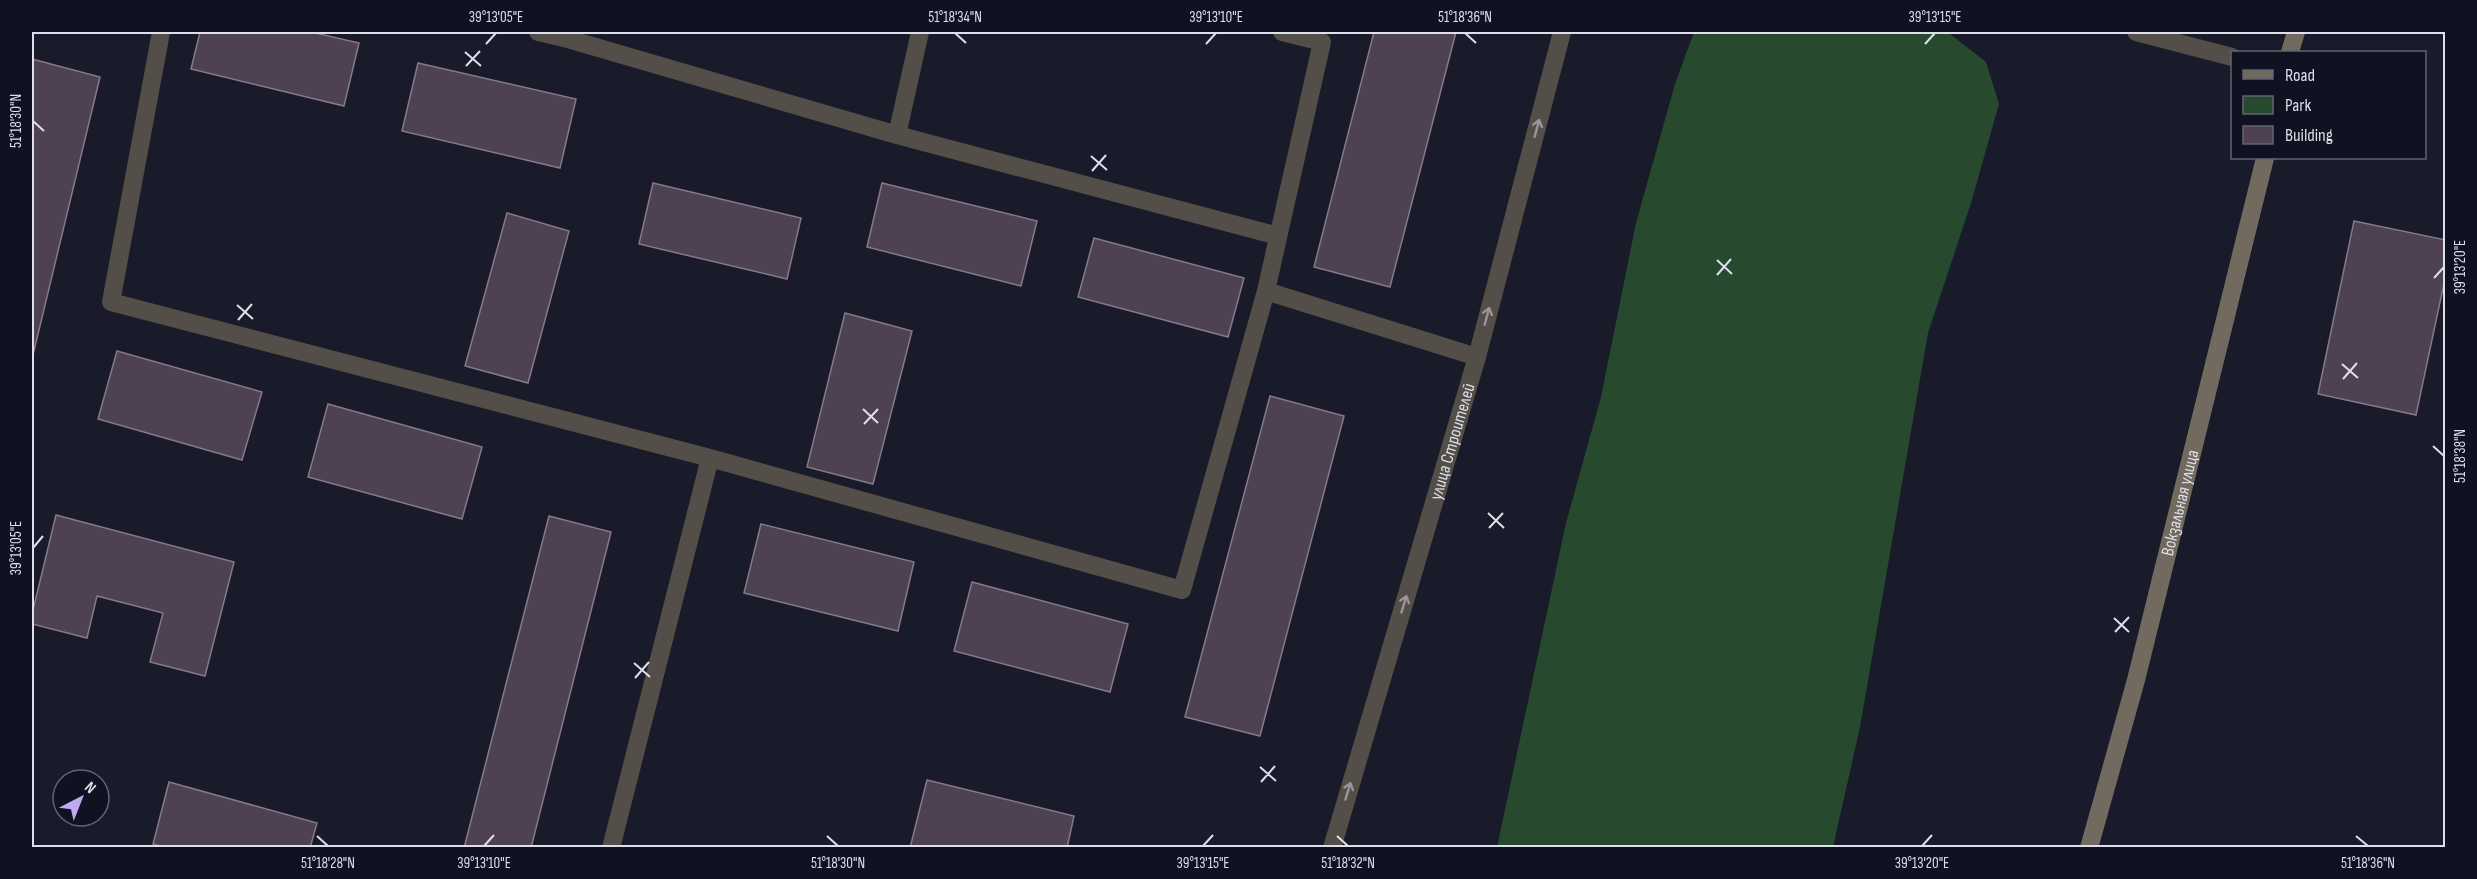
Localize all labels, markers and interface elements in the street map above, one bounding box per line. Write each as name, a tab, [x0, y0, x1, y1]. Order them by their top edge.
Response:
text: 39°13'05"E	[469, 8, 523, 27]
text: 51°18'34"N	[928, 8, 982, 27]
text: 39°13'10"E	[1189, 8, 1243, 27]
text: 51°18'36"N	[1438, 8, 1492, 27]
text: 39°13'15"E	[1908, 8, 1962, 27]
legend	[2231, 51, 2426, 159]
text: Road	[2285, 65, 2315, 86]
text: 51°18'30"N	[7, 94, 26, 148]
text: Park	[2285, 95, 2311, 116]
one-way arrow	[1531, 119, 1543, 138]
text: Building	[2285, 125, 2333, 146]
text: 39°13'20"E	[2451, 240, 2470, 294]
one-way arrow	[1482, 307, 1494, 326]
street label: улица Строителей	[1425, 381, 1479, 502]
text: 51°18'38"N	[2451, 429, 2470, 483]
street label: Вокзальная улица	[2157, 448, 2203, 558]
text: 39°13'05"E	[7, 521, 26, 575]
one-way arrow	[1398, 595, 1410, 614]
north arrow	[51, 768, 111, 828]
text: N	[81, 778, 100, 798]
one-way arrow	[1343, 782, 1354, 801]
text: 51°18'28"N	[301, 854, 355, 873]
text: 39°13'10"E	[457, 854, 511, 873]
text: 51°18'30"N	[811, 854, 865, 873]
text: 39°13'15"E	[1176, 854, 1230, 873]
text: 51°18'32"N	[1321, 854, 1375, 873]
text: 39°13'20"E	[1895, 854, 1949, 873]
text: 51°18'36"N	[2341, 854, 2395, 873]

